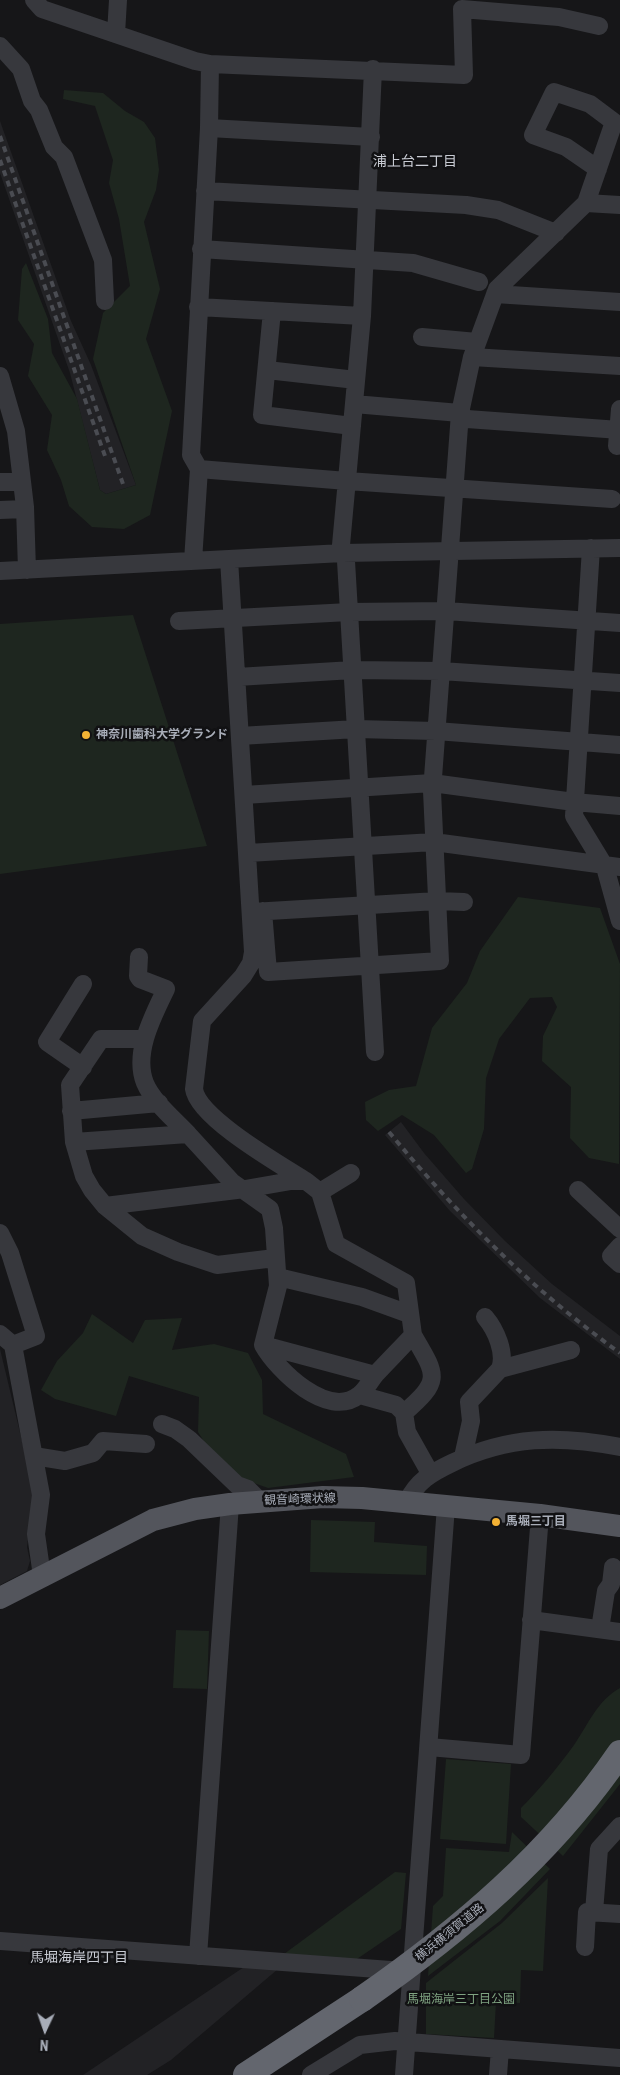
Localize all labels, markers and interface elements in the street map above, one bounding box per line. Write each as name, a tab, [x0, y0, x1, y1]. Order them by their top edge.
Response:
district label: 浦上台二丁目	[373, 154, 457, 170]
place label: 神奈川歯科大学グランド	[96, 728, 228, 742]
marker: 神奈川歯科大学グランド	[80, 729, 92, 741]
street label: 観音崎環状線	[264, 1492, 336, 1508]
place label: 馬堀三丁目	[506, 1515, 566, 1529]
marker: 馬堀三丁目	[490, 1516, 502, 1528]
street label: 横浜横須賀道路	[413, 1901, 487, 1965]
district label: 馬堀海岸四丁目	[30, 1950, 128, 1966]
park label: 馬堀海岸三丁目公園	[407, 1993, 515, 2007]
north arrow	[20, 2005, 70, 2055]
text: N	[40, 2037, 49, 2053]

